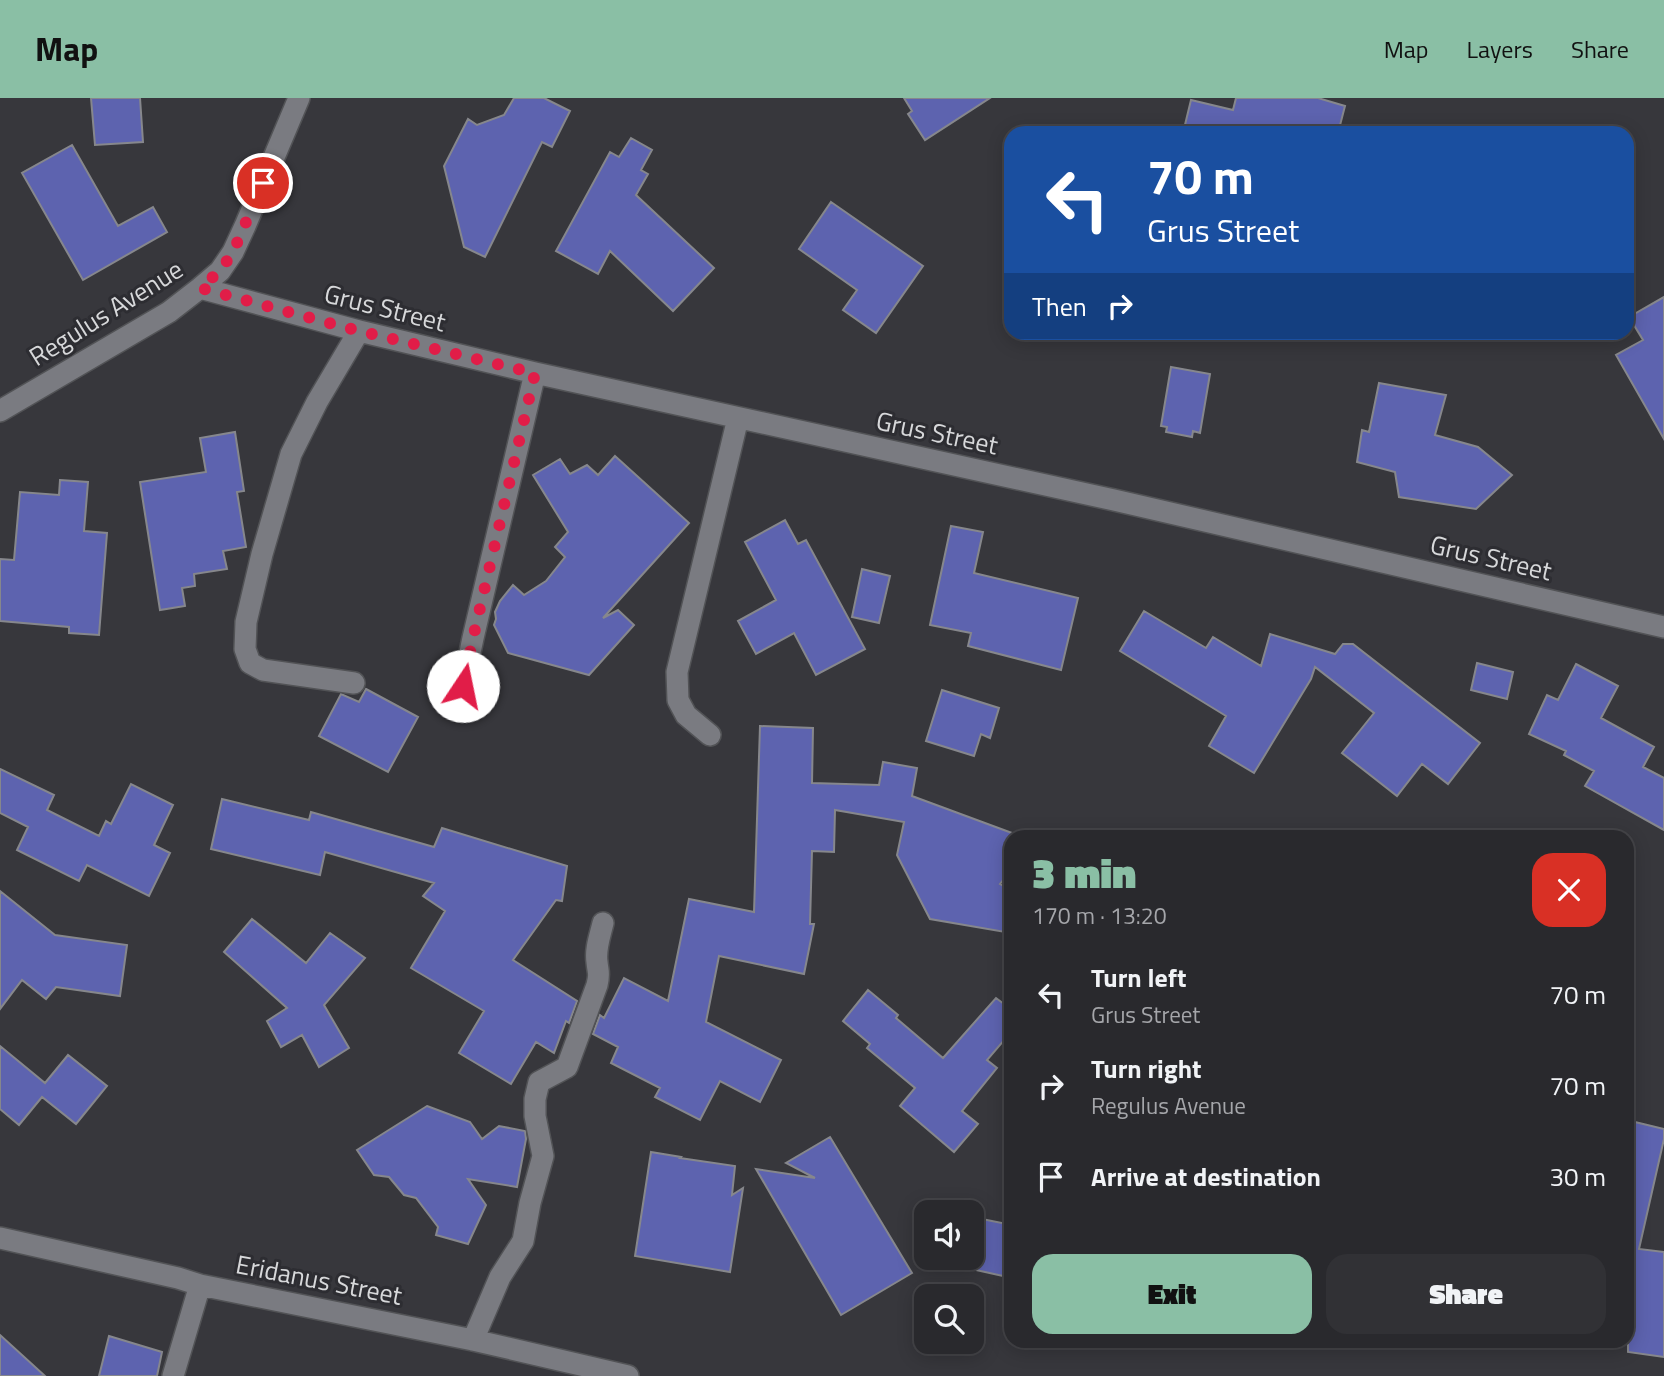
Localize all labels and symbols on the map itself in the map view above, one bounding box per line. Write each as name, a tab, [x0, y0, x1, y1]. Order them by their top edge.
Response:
pin	[233, 153, 293, 213]
street label: Regulus Avenue	[21, 250, 190, 375]
street label: Grus Street	[320, 274, 450, 341]
street label: Grus Street	[873, 401, 1002, 464]
street label: Grus Street	[1426, 525, 1556, 590]
position arrow	[426, 649, 500, 723]
street label: Eridanus Street	[233, 1244, 406, 1315]

